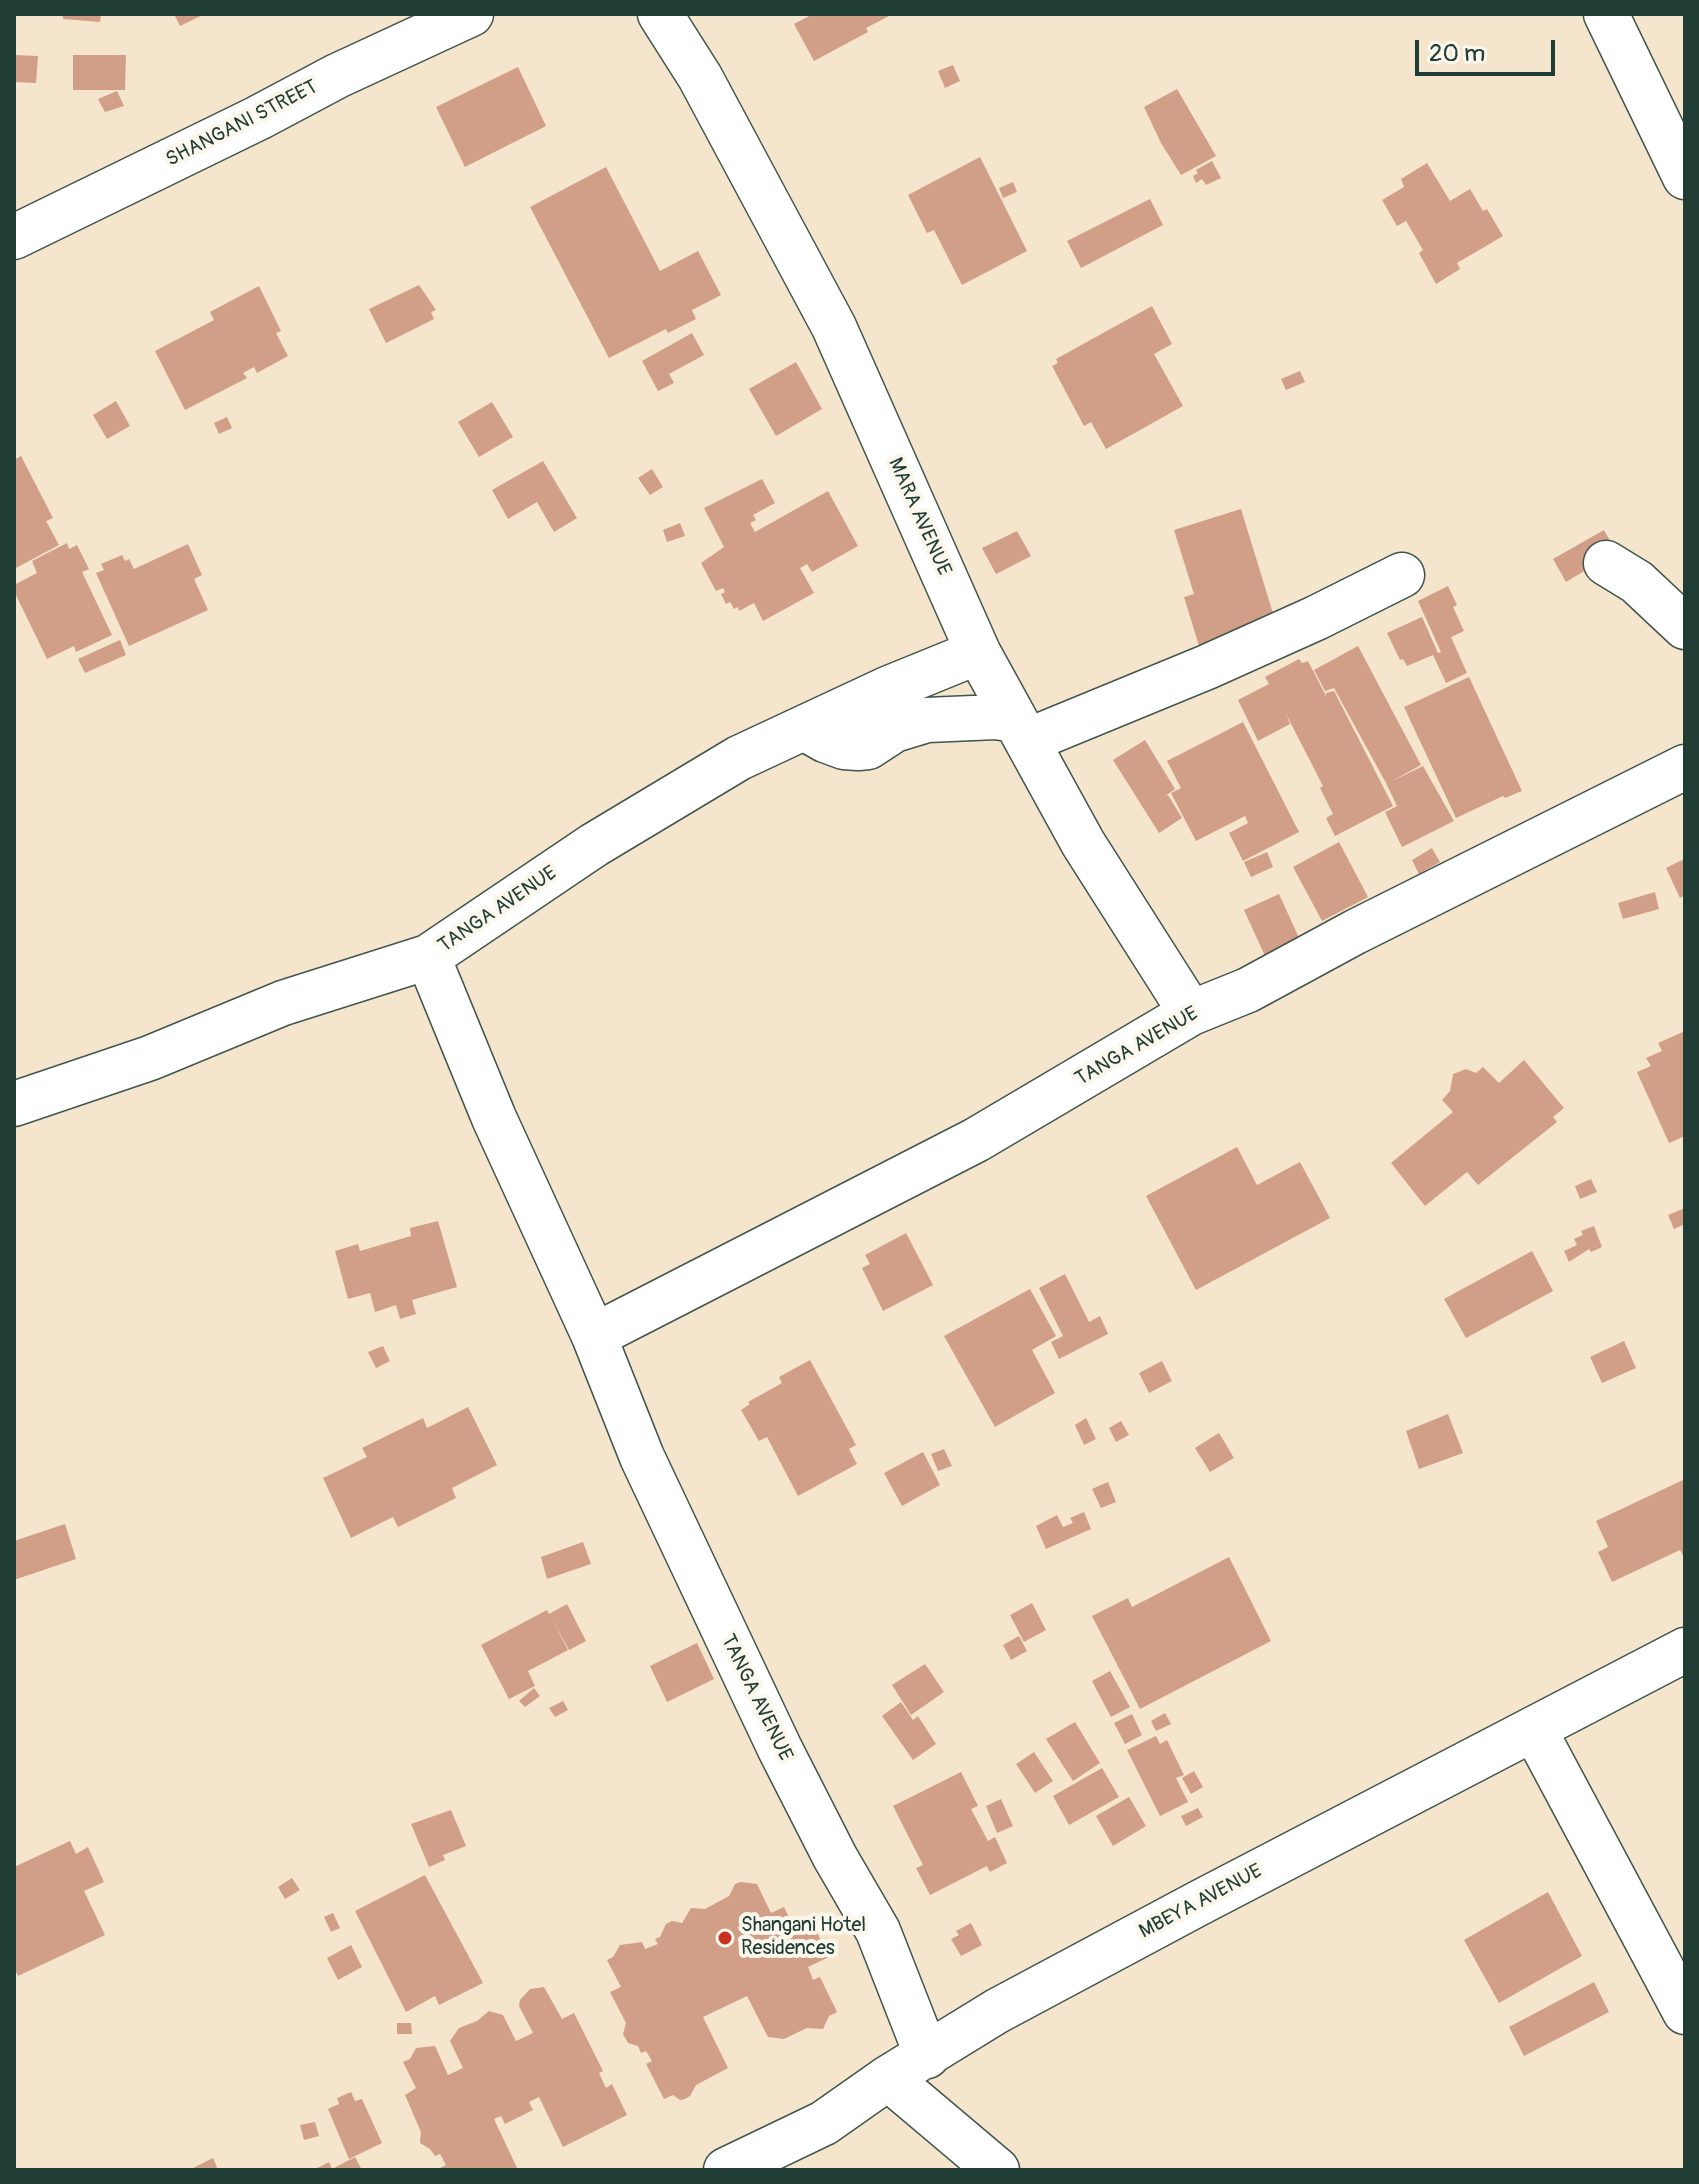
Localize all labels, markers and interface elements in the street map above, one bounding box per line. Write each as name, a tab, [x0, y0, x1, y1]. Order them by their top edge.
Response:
scale bar	[1419, 24, 1559, 74]
text: 20 m	[1429, 39, 1485, 68]
street label: SHANGANI STREET	[162, 75, 322, 173]
street label: MARA AVENUE	[882, 454, 956, 580]
street label: TANGA AVENUE	[434, 861, 562, 959]
street label: TANGA AVENUE	[1071, 1002, 1203, 1092]
street label: TANGA AVENUE	[715, 1631, 797, 1765]
street label: MBEYA AVENUE	[1136, 1860, 1266, 1944]
place label: Shangani Hotel Residences	[741, 1914, 866, 1961]
marker: Shangani Hotel Residences	[716, 1929, 734, 1947]

